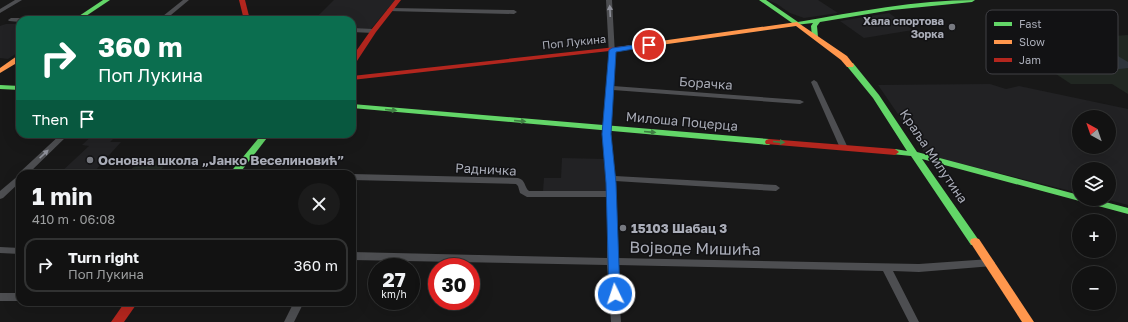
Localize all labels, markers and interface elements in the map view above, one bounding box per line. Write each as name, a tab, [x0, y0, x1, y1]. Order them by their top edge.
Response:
one-way arrow	[607, 4, 613, 17]
legend	[986, 10, 1118, 74]
place label: Хала спортова Зорка	[863, 14, 944, 40]
text: Fast	[1019, 17, 1042, 30]
marker: Хала спортова Зорка	[947, 22, 957, 32]
pin	[632, 28, 666, 62]
text: 360 m	[98, 30, 183, 63]
icon: right	[32, 32, 84, 84]
street label: Поп Лукина	[541, 32, 607, 51]
icon: arrive	[638, 34, 660, 56]
text: Slow	[1019, 35, 1045, 48]
text: Jam	[1019, 53, 1041, 66]
text: Поп Лукина	[98, 64, 203, 86]
street label: Борачка	[679, 73, 733, 93]
one-way arrow	[385, 106, 397, 113]
street label: Краља Милутина	[897, 106, 971, 206]
icon: arrive	[76, 108, 98, 130]
street label: Милоша Поцерца	[625, 108, 739, 134]
text: Then	[32, 110, 68, 128]
north arrow	[1072, 110, 1116, 154]
map controls	[1072, 110, 1116, 310]
one-way arrow	[514, 117, 526, 124]
one-way arrow	[644, 128, 656, 135]
one-way arrow	[773, 139, 786, 146]
one-way arrow	[39, 149, 49, 159]
place label: Основна школа „Јанко Веселиновић”	[98, 152, 344, 168]
marker: Основна школа „Јанко Веселиновић”	[85, 155, 95, 165]
street label: Радничка	[455, 159, 517, 179]
button: layers	[1072, 162, 1116, 206]
text: 1 min	[32, 181, 92, 210]
button: close	[298, 183, 340, 225]
text: 410 m · 06:08	[32, 211, 115, 227]
button: +	[1072, 214, 1116, 258]
place label: 15103 Шабац 3	[631, 220, 727, 236]
marker: 15103 Шабац 3	[618, 223, 628, 233]
street label: Војводе Мишића	[629, 237, 761, 259]
text: Turn right	[68, 248, 139, 266]
icon: right	[34, 254, 56, 276]
text: 360 m	[294, 256, 338, 274]
speed limit sign: 30	[428, 258, 480, 310]
text: Поп Лукина	[68, 266, 144, 282]
button: −	[1072, 266, 1116, 310]
text: 27	[382, 267, 406, 291]
position arrow	[594, 273, 636, 315]
text: km/h	[381, 288, 407, 300]

